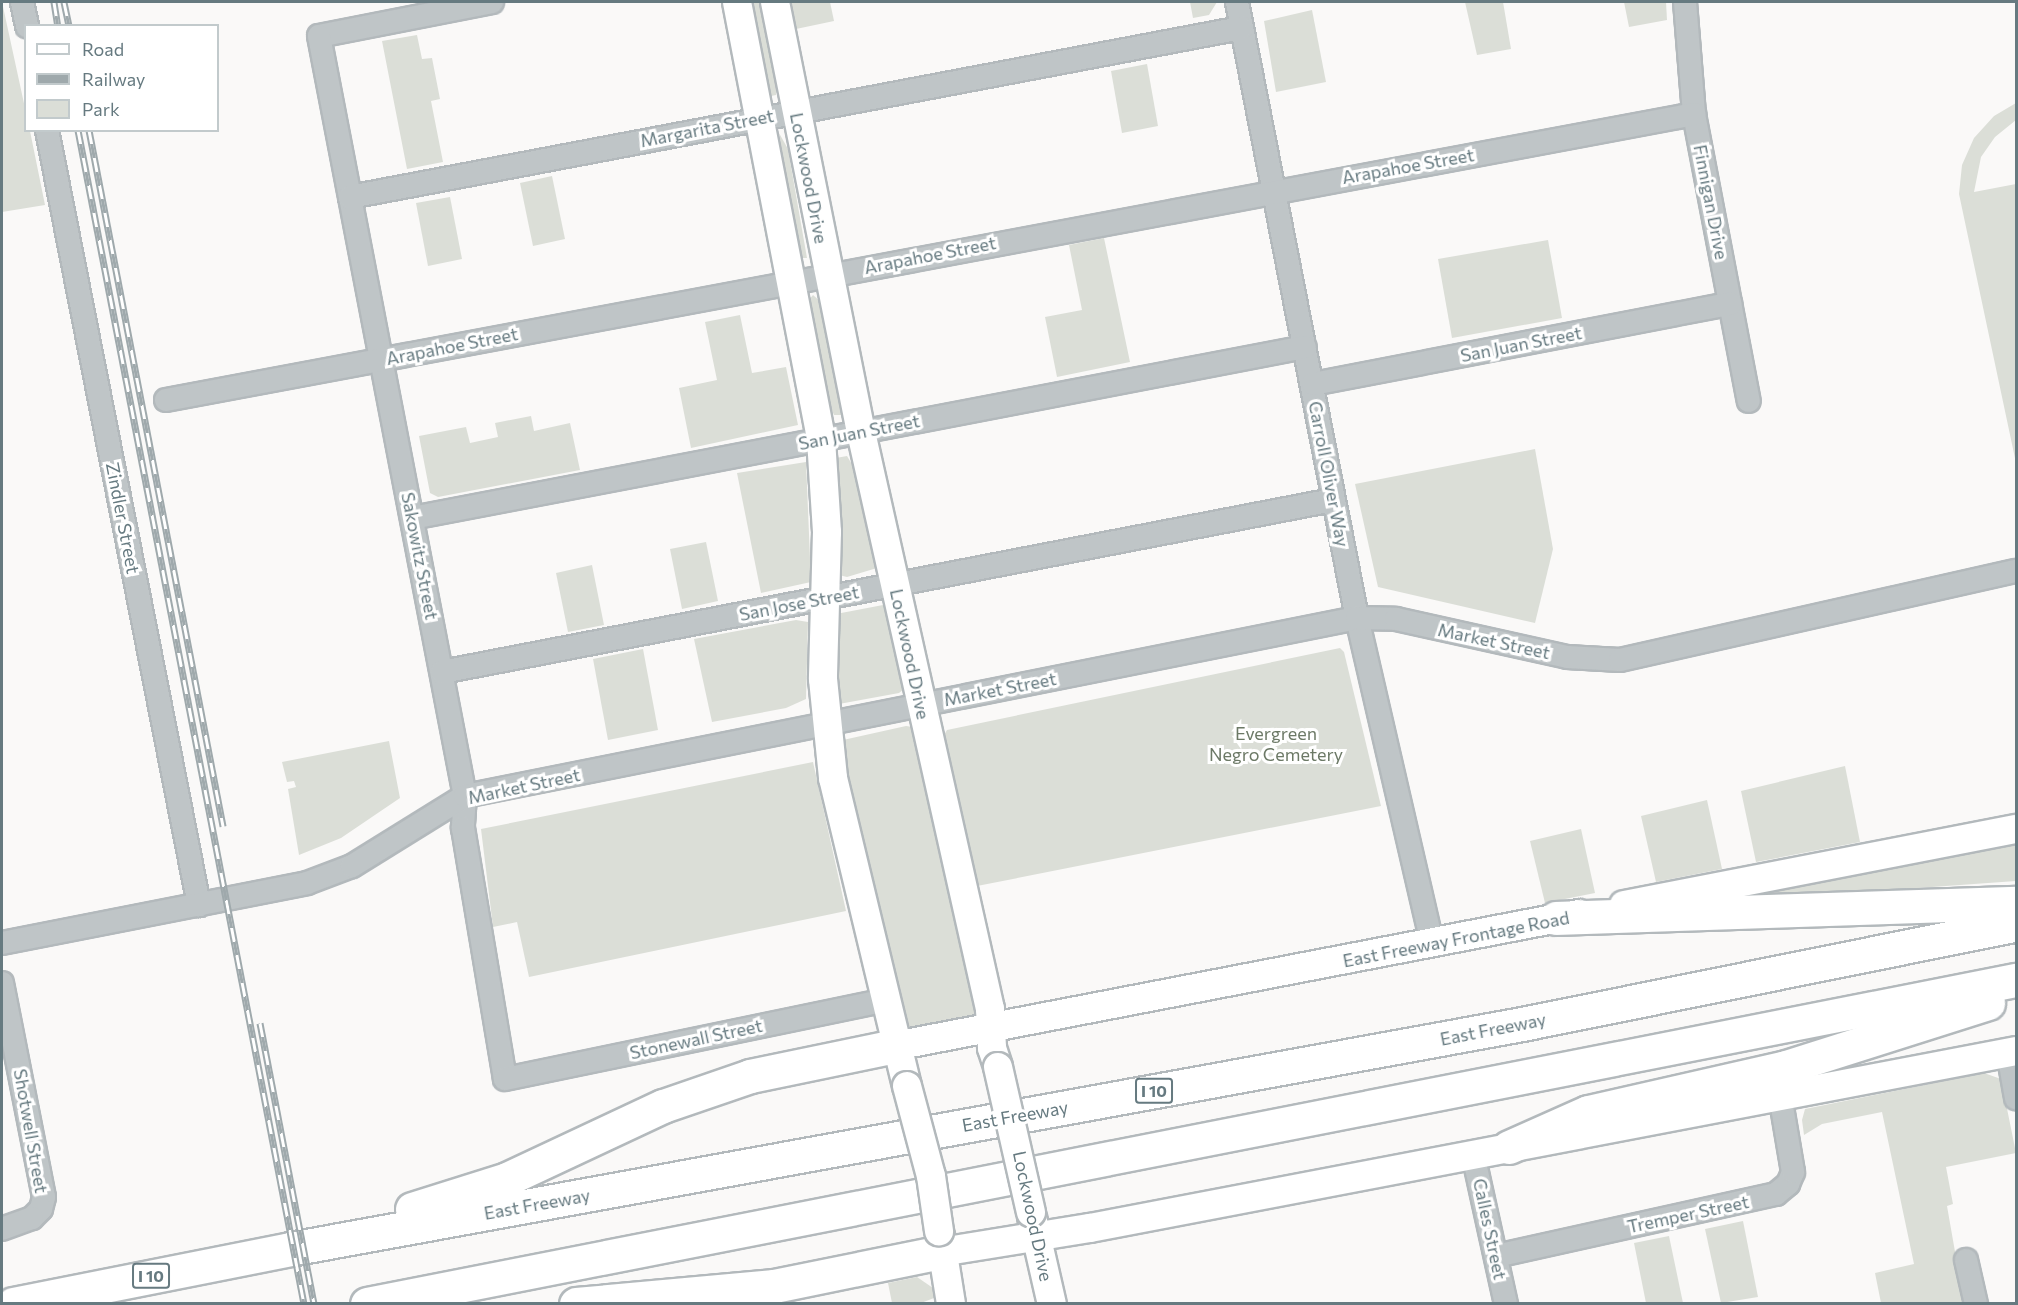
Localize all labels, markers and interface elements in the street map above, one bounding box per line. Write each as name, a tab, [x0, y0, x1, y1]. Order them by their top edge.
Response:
legend	[24, 24, 219, 132]
text: Road	[82, 38, 124, 60]
text: Railway	[82, 68, 145, 90]
text: Park	[82, 98, 120, 120]
street label: Margarita Street	[638, 104, 776, 152]
street label: Lockwood Drive	[786, 111, 832, 245]
street label: Finnigan Drive	[1689, 143, 1733, 261]
street label: Arapahoe Street	[1340, 144, 1476, 188]
street label: Arapahoe Street	[862, 232, 998, 278]
street label: San Juan Street	[1459, 322, 1583, 366]
street label: Arapahoe Street	[384, 323, 520, 369]
street label: Carroll Oliver Way	[1304, 399, 1354, 549]
street label: San Juan Street	[797, 410, 921, 454]
street label: Zindler Street	[102, 460, 144, 576]
street label: Sakowitz Street	[397, 490, 443, 622]
street label: San Jose Street	[737, 581, 861, 625]
street label: Lockwood Drive	[886, 587, 934, 721]
street label: Market Street	[1436, 619, 1552, 663]
street label: Market Street	[942, 668, 1058, 710]
park label: Evergreen Negro Cemetery	[1209, 723, 1343, 766]
street label: Market Street	[466, 764, 582, 808]
street label: East Freeway Frontage Road	[1341, 906, 1571, 972]
street label: East Freeway	[1438, 1008, 1548, 1050]
street label: Stonewall Street	[628, 1014, 764, 1064]
street label: Shotwell Street	[9, 1067, 53, 1195]
road number: I 10	[1134, 1078, 1174, 1104]
street label: East Freeway	[960, 1096, 1070, 1136]
street label: Lockwood Drive	[1009, 1149, 1057, 1283]
street label: Calles Street	[1469, 1176, 1511, 1282]
street label: East Freeway	[482, 1184, 592, 1224]
street label: Tremper Street	[1625, 1191, 1751, 1237]
road number: I 10	[132, 1263, 170, 1289]

